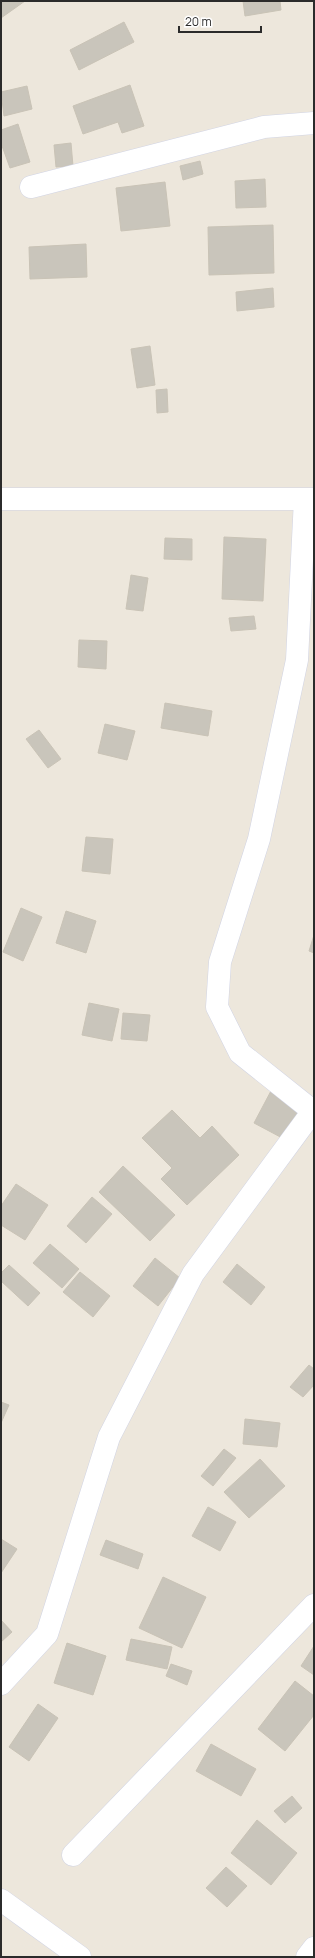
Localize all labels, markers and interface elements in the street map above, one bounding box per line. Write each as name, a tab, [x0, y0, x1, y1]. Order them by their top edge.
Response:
scale bar	[179, 8, 261, 34]
text: 20 m	[185, 13, 212, 30]

